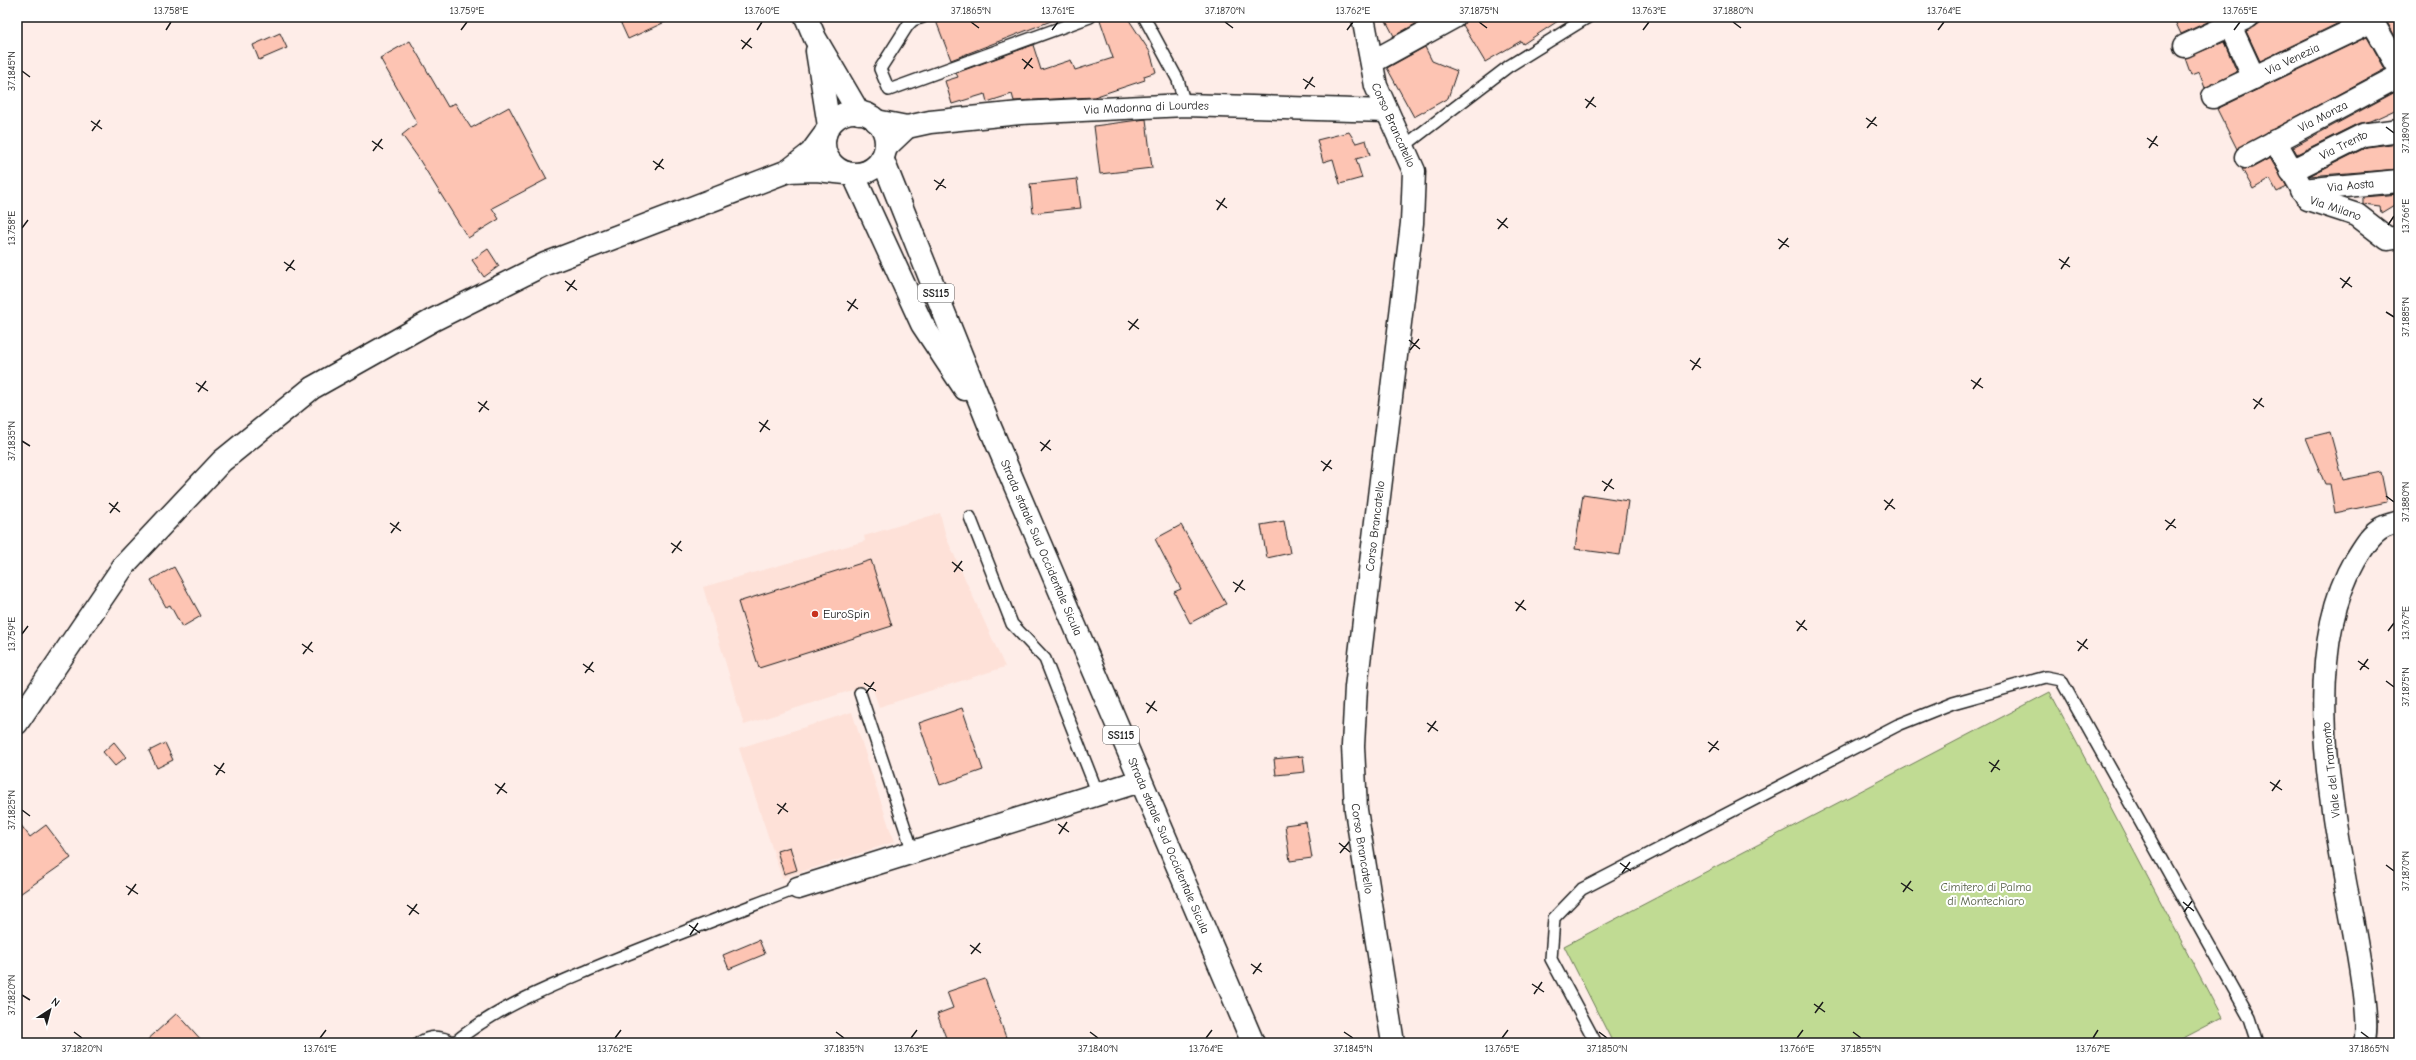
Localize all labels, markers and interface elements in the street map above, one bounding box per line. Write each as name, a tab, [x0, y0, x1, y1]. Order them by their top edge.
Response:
text: 13.758°E	[154, 5, 188, 17]
text: 13.759°E	[450, 5, 484, 17]
text: 13.760°E	[744, 5, 780, 17]
text: 37.1865°N	[951, 5, 991, 17]
text: 13.761°E	[1041, 5, 1075, 17]
text: 37.1870°N	[1205, 5, 1245, 17]
text: 13.762°E	[1336, 5, 1370, 17]
text: 37.1875°N	[1459, 5, 1499, 17]
text: 13.763°E	[1632, 5, 1666, 17]
text: 37.1880°N	[1713, 5, 1753, 17]
text: 13.764°E	[1927, 5, 1961, 17]
text: 13.765°E	[2223, 5, 2257, 17]
street label: Via Venezia	[2263, 40, 2322, 78]
text: 37.1845°N	[6, 51, 18, 91]
street label: Corso Brancatello	[1368, 80, 1419, 170]
street label: Via Madonna di Lourdes	[1083, 98, 1209, 117]
street label: Via Monza	[2296, 98, 2350, 135]
text: 37.1890°N	[2400, 113, 2412, 153]
street label: Via Trento	[2317, 127, 2369, 163]
street label: Via Aosta	[2327, 176, 2375, 195]
street label: Via Milano	[2308, 193, 2365, 223]
text: 13.766°E	[2400, 199, 2412, 233]
text: 13.758°E	[6, 211, 18, 245]
road number: SS115	[918, 284, 954, 302]
text: 37.1885°N	[2400, 297, 2412, 337]
text: 37.1835°N	[6, 421, 18, 461]
street label: Strada statale Sud Occidentale Sicula	[998, 457, 1085, 638]
street label: Corso Brancatello	[1362, 480, 1388, 572]
text: 37.1880°N	[2400, 482, 2412, 522]
text: 13.767°E	[2400, 606, 2412, 640]
place label: EuroSpin	[823, 607, 870, 621]
marker: EuroSpin	[810, 609, 820, 619]
text: 13.759°E	[6, 617, 18, 651]
text: 37.1875°N	[2400, 667, 2412, 707]
street label: Viale del Tramonto	[2319, 721, 2343, 819]
road number: SS115	[1103, 726, 1139, 744]
street label: Strada statale Sud Occidentale Sicula	[1125, 755, 1212, 936]
text: 37.1825°N	[6, 790, 18, 830]
street label: Corso Brancatello	[1349, 803, 1376, 895]
text: 37.1870°N	[2400, 851, 2412, 891]
park label: Cimitero di Palma di Montechiaro	[1941, 880, 2032, 908]
text: 37.1820°N	[6, 975, 18, 1015]
north arrow	[30, 990, 70, 1030]
text: N	[49, 995, 62, 1010]
text: 37.1820°N	[62, 1043, 102, 1055]
text: 13.761°E	[303, 1043, 337, 1055]
text: 13.762°E	[598, 1043, 632, 1055]
text: 37.1835°N	[824, 1043, 864, 1055]
text: 13.763°E	[894, 1043, 928, 1055]
text: 37.1840°N	[1078, 1043, 1118, 1055]
text: 13.764°E	[1189, 1043, 1223, 1055]
text: 37.1845°N	[1333, 1043, 1373, 1055]
text: 13.765°E	[1485, 1043, 1519, 1055]
text: 37.1850°N	[1587, 1043, 1628, 1055]
text: 13.766°E	[1780, 1043, 1814, 1055]
text: 37.1855°N	[1841, 1043, 1881, 1055]
text: 13.767°E	[2076, 1043, 2110, 1055]
text: 37.1865°N	[2349, 1043, 2389, 1055]

